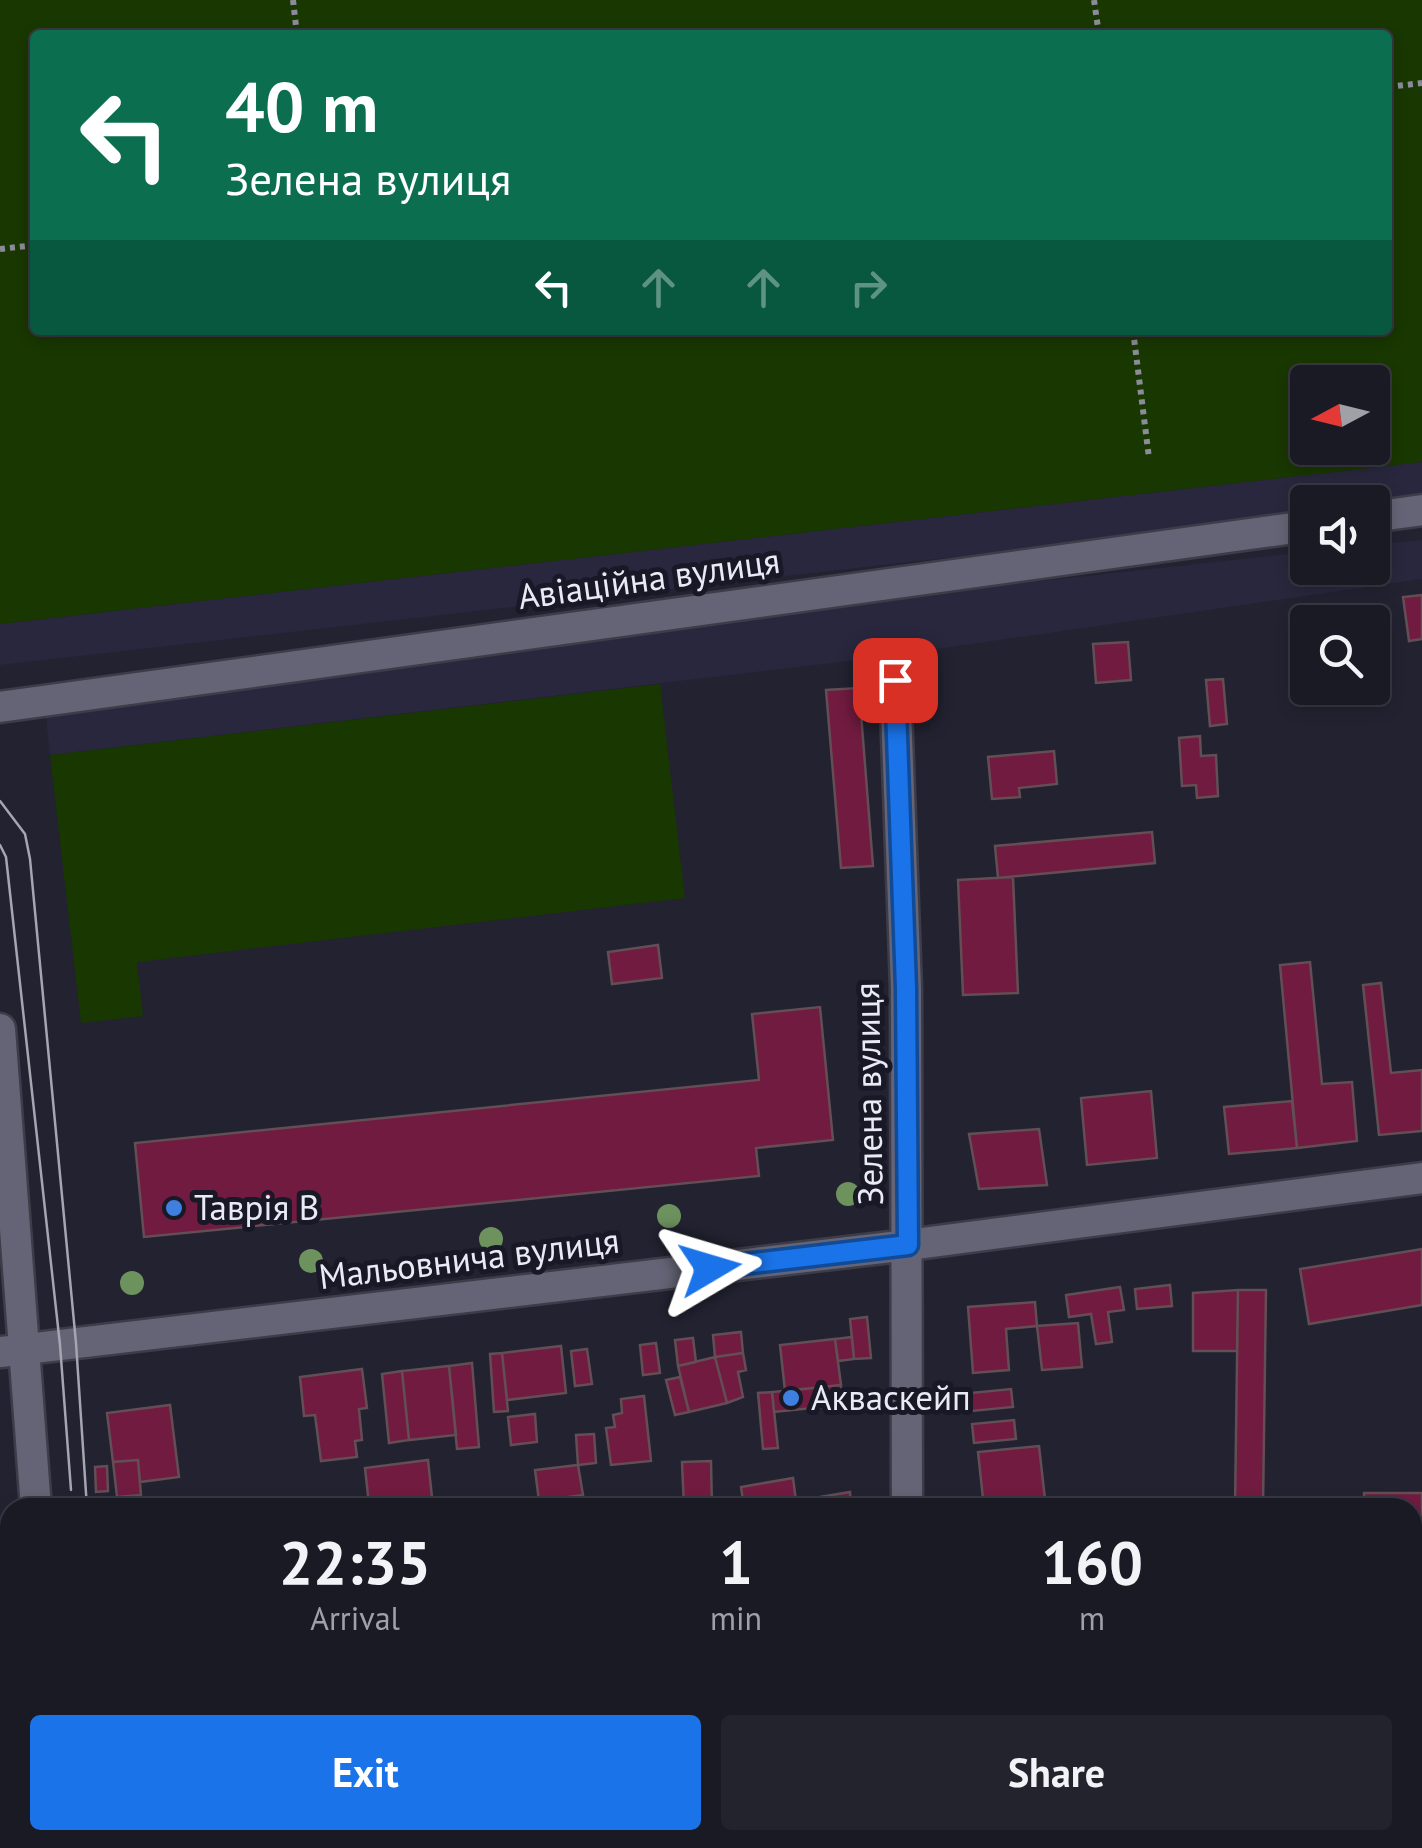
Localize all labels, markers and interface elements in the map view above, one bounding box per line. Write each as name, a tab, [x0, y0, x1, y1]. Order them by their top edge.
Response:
text: 40 m	[225, 61, 378, 151]
icon: left	[60, 70, 190, 200]
text: Зелена вулиця	[225, 149, 511, 207]
icon: left	[526, 260, 581, 315]
icon: ahead	[631, 260, 686, 315]
icon: ahead	[736, 260, 791, 315]
icon: right	[841, 260, 896, 315]
north arrow	[1290, 365, 1390, 465]
map controls	[1290, 365, 1390, 705]
button: sound	[1290, 485, 1390, 585]
street label: Авіаційна вулиця	[515, 537, 783, 619]
button: search	[1290, 605, 1390, 705]
pin	[853, 638, 938, 723]
icon: arrive	[868, 653, 923, 708]
street label: Зелена вулиця	[843, 982, 893, 1206]
place label: Таврія В	[194, 1184, 319, 1230]
marker: Таврія В	[163, 1197, 185, 1219]
position arrow	[658, 1216, 762, 1320]
street label: Мальовнича вулиця	[316, 1217, 622, 1299]
place label: Акваскейп	[811, 1374, 971, 1420]
marker: Акваскейп	[780, 1387, 802, 1409]
text: 22:35	[279, 1523, 431, 1601]
text: 1	[719, 1523, 753, 1601]
text: 160	[1041, 1523, 1143, 1601]
text: Arrival	[310, 1597, 400, 1639]
text: min	[710, 1597, 762, 1639]
text: m	[1079, 1597, 1105, 1639]
button: Exit	[30, 1715, 701, 1830]
button: Share	[721, 1715, 1392, 1830]

